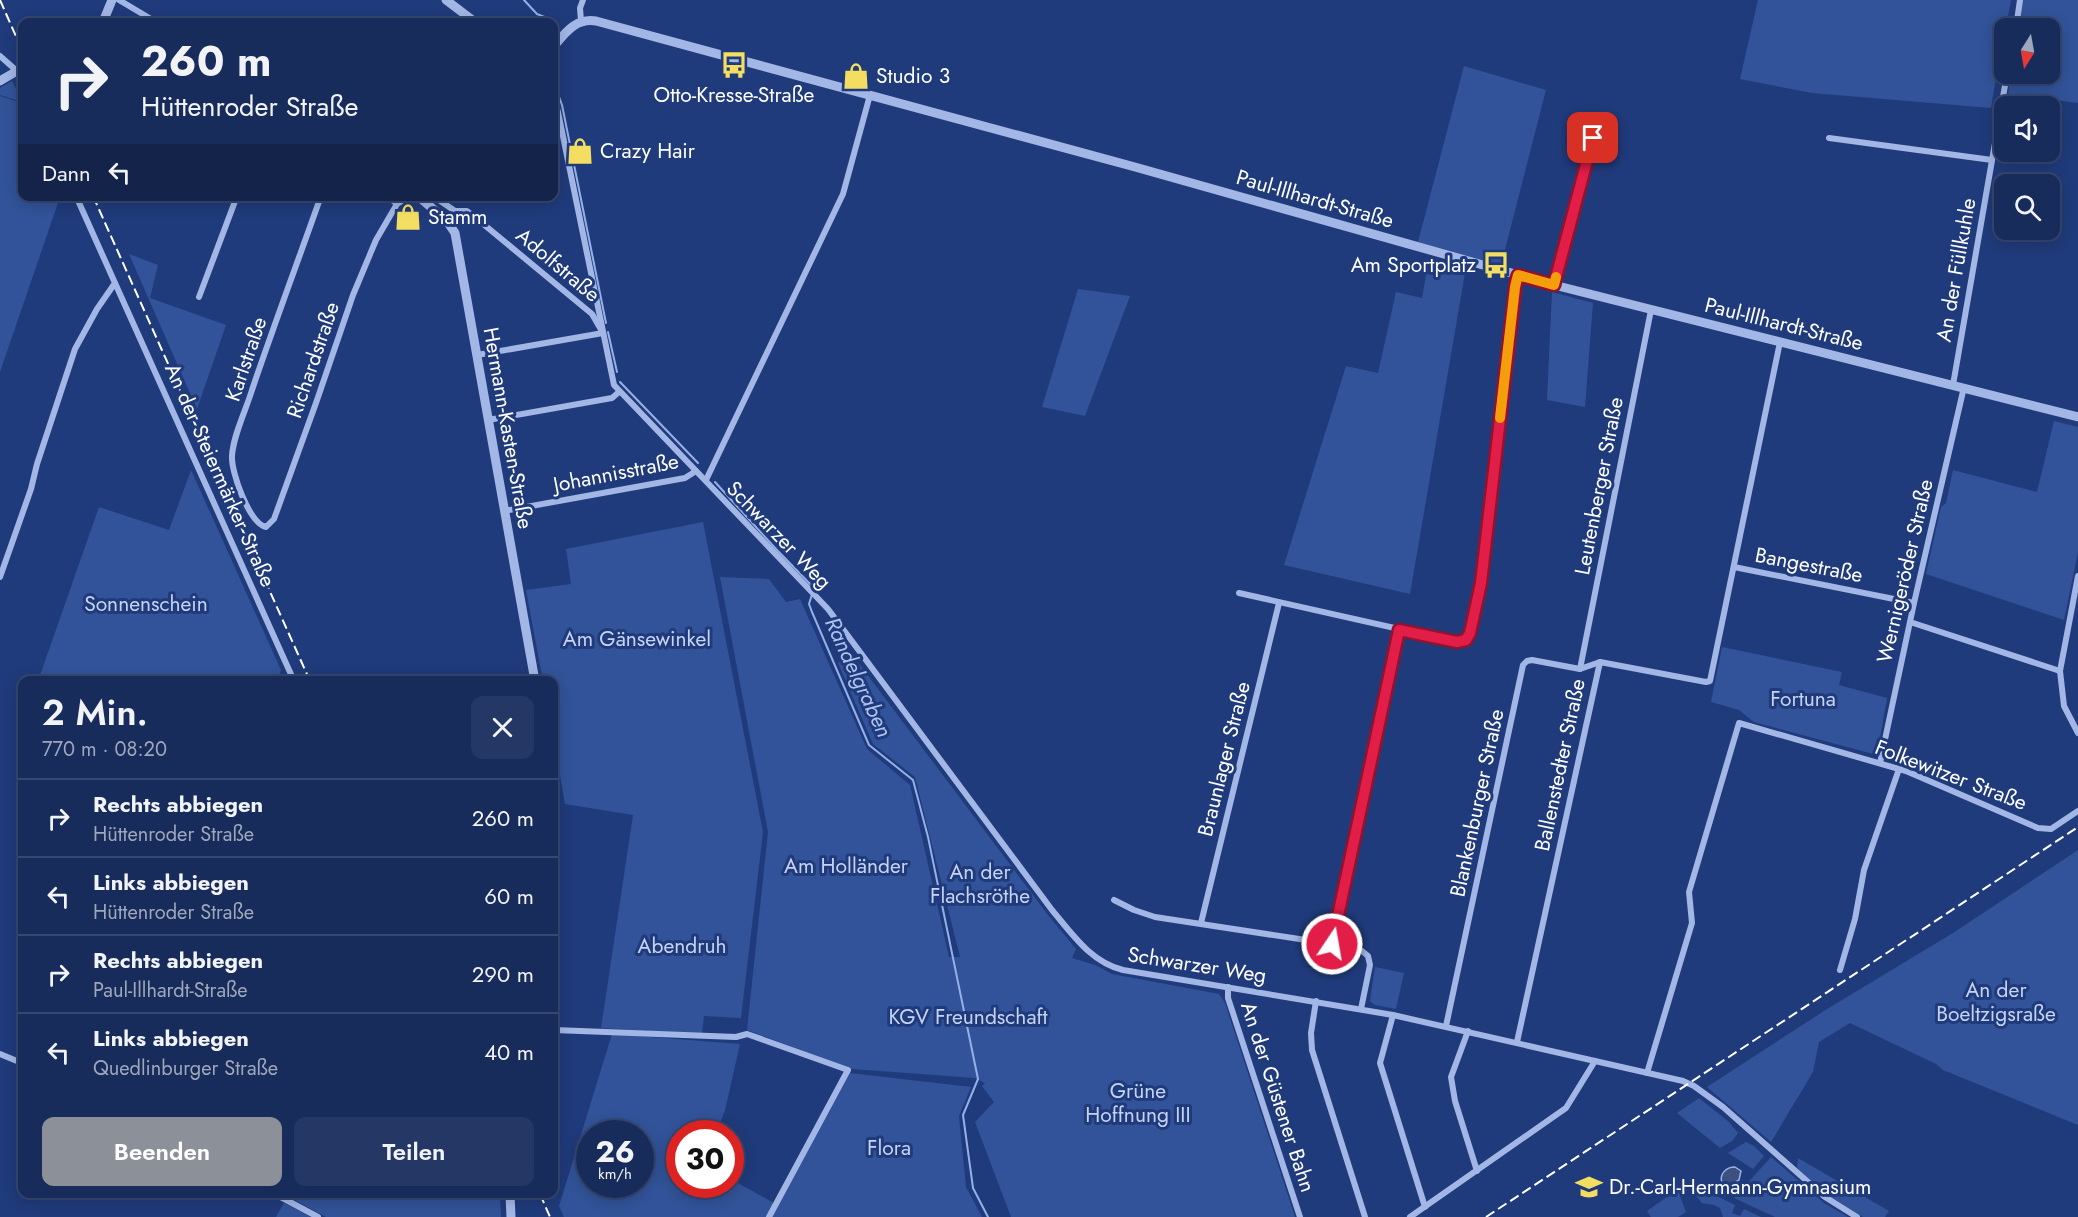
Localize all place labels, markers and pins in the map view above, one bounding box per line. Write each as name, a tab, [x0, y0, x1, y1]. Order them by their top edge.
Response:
bus stop icon: Otto-Kresse-Straße	[719, 50, 749, 80]
shop icon: Studio 3	[841, 61, 871, 91]
place label: Studio 3	[876, 61, 950, 91]
place label: Otto-Kresse-Straße	[654, 80, 815, 110]
pin	[1567, 112, 1618, 163]
shop icon: Crazy Hair	[565, 136, 595, 166]
place label: Crazy Hair	[600, 136, 696, 166]
shop icon: Stamm	[393, 202, 423, 232]
place label: Stamm	[428, 202, 487, 232]
place label: Am Sportplatz	[1351, 250, 1476, 280]
bus stop icon: Am Sportplatz	[1481, 250, 1511, 280]
school or university icon: Dr.-Carl-Hermann-Gymnasium	[1574, 1172, 1604, 1202]
place label: Dr.-Carl-Hermann-Gymnasium	[1609, 1172, 1872, 1202]

